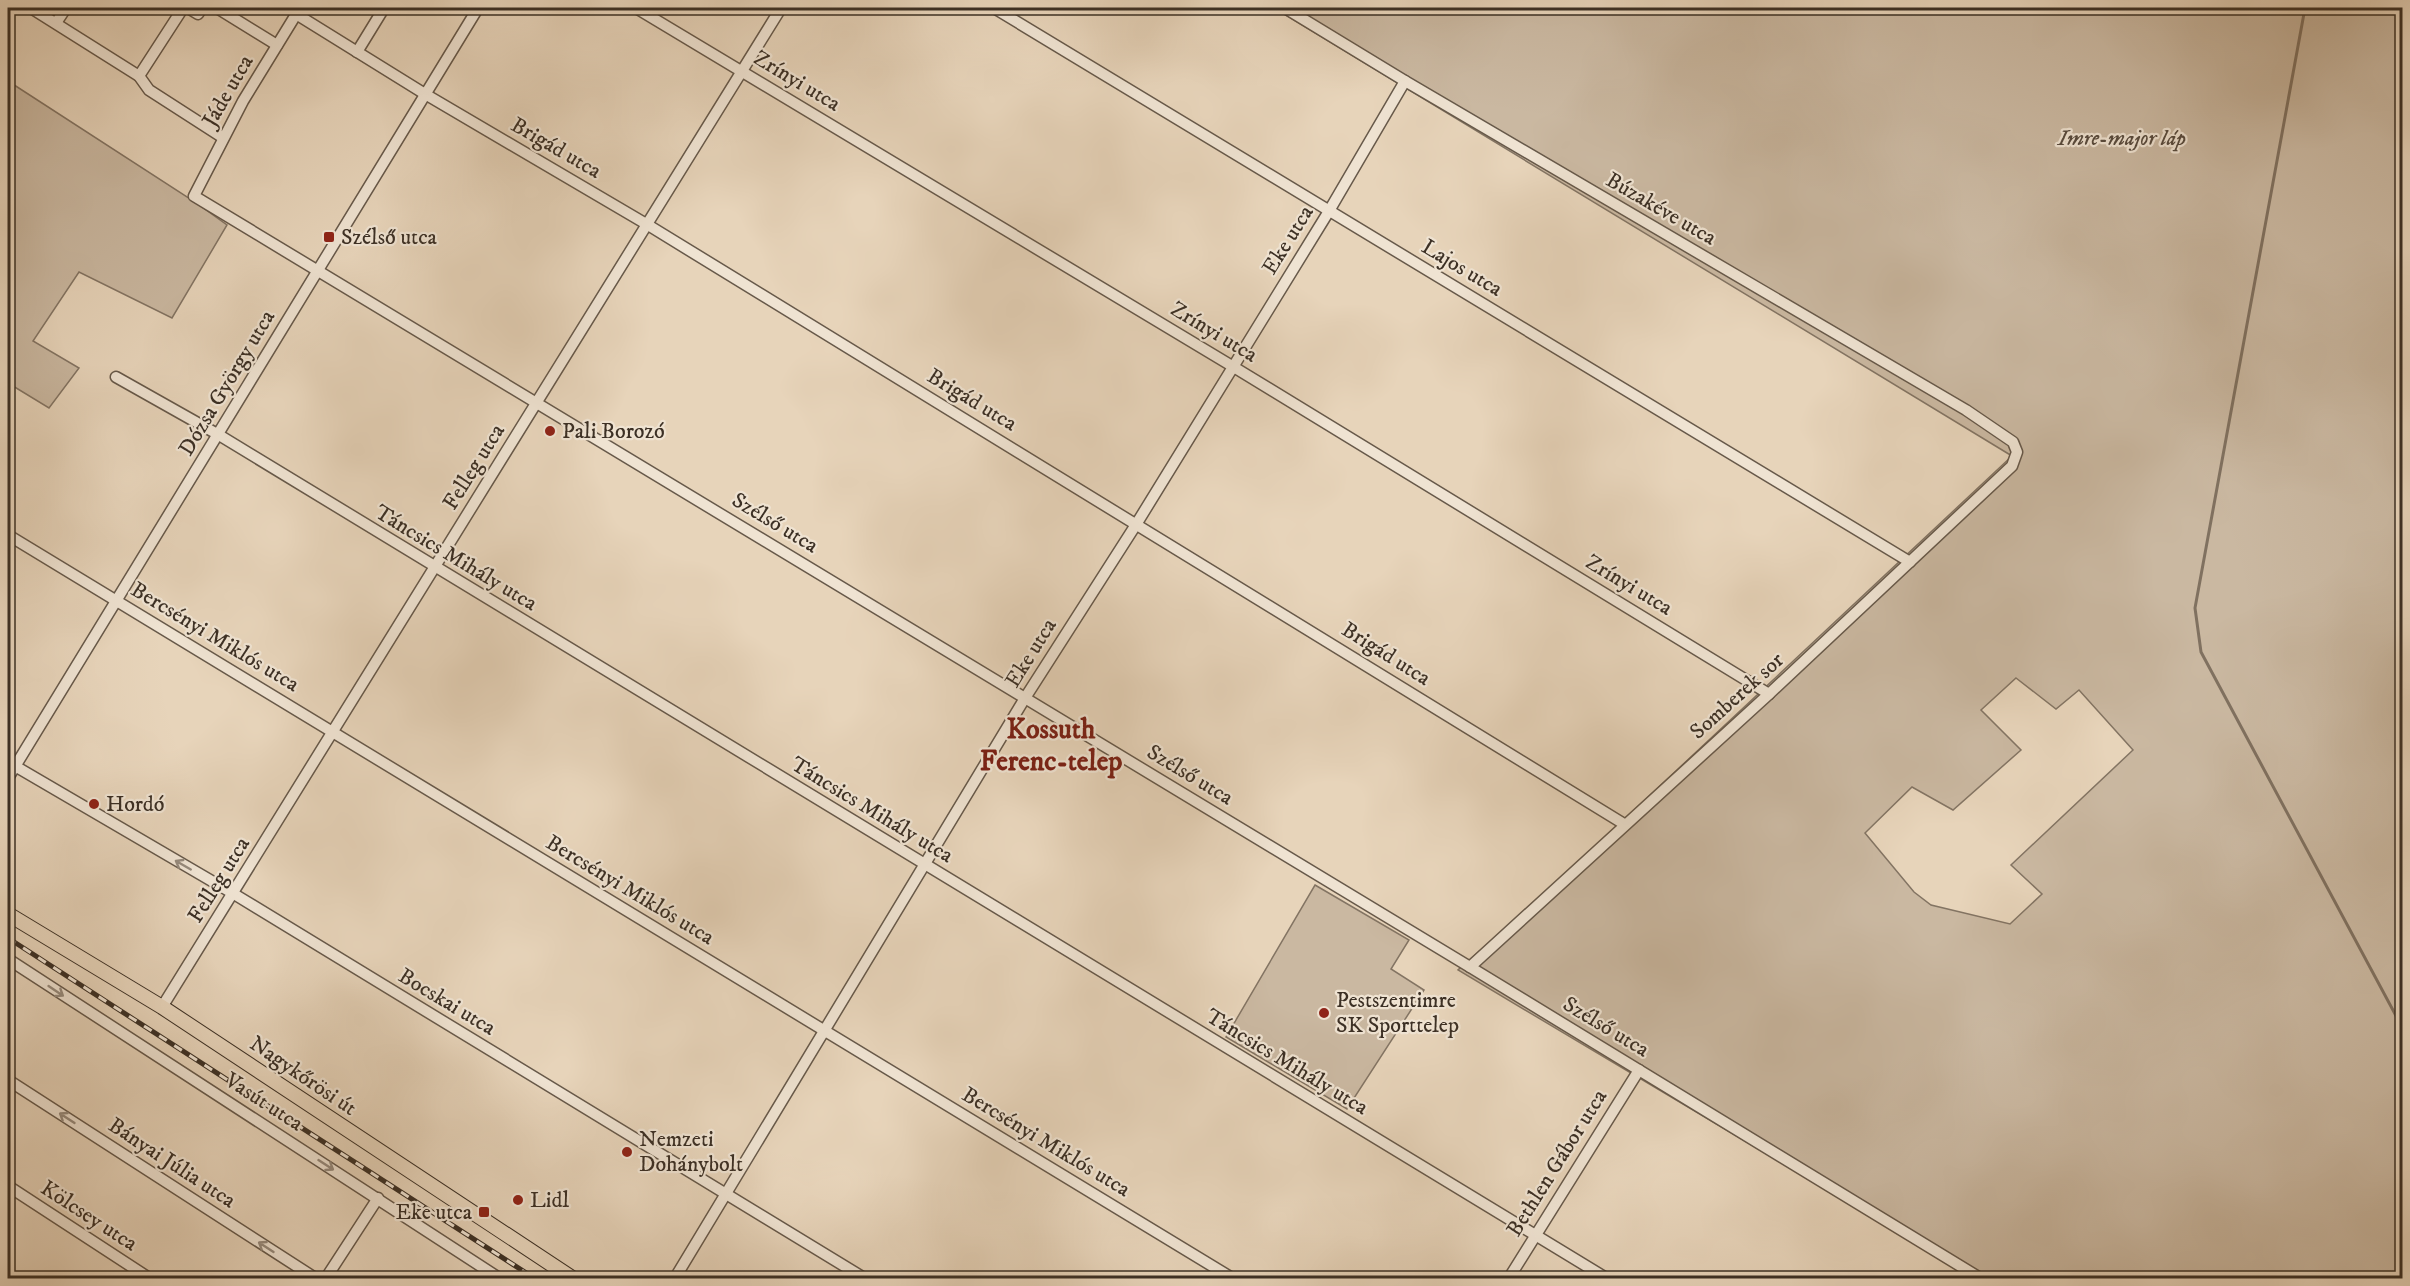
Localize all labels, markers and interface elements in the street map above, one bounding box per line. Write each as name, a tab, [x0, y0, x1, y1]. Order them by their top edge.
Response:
street label: Zrínyi utca	[749, 45, 846, 118]
street label: Jáde utca	[196, 49, 260, 134]
street label: Brigád utca	[506, 111, 607, 185]
park label: Imre-major láp	[2056, 125, 2186, 152]
street label: Búzakéve utca	[1601, 167, 1722, 252]
street label: Eke utca	[1256, 200, 1320, 280]
place label: Szélső utca	[341, 224, 438, 251]
marker: Szélső utca	[322, 230, 336, 244]
street label: Lajos utca	[1417, 233, 1508, 303]
street label: Zrínyi utca	[1166, 296, 1263, 369]
street label: Dózsa György utca	[173, 305, 281, 461]
street label: Brigád utca	[922, 363, 1022, 438]
street label: Felleg utca	[437, 418, 511, 515]
place label: Pali Borozó	[562, 418, 665, 445]
marker: Pali Borozó	[543, 424, 557, 438]
street label: Szélső utca	[727, 487, 824, 560]
street label: Táncsics Mihály utca	[370, 499, 543, 617]
street label: Zrínyi utca	[1581, 549, 1678, 622]
street label: Bercsényi Miklós utca	[126, 576, 305, 698]
street label: Eke utca	[999, 613, 1063, 693]
street label: Brigád utca	[1336, 616, 1436, 692]
street label: Somberek sor	[1684, 646, 1790, 745]
district label: Kossuth Ferenc-telep	[980, 712, 1122, 779]
street label: Szélső utca	[1142, 739, 1239, 812]
street label: Táncsics Mihály utca	[786, 751, 959, 869]
place label: Hordó	[106, 791, 165, 818]
marker: Hordó	[87, 797, 101, 811]
street label: Bercsényi Miklós utca	[541, 829, 720, 951]
street label: Felleg utca	[182, 831, 256, 928]
one-way arrow	[175, 859, 192, 871]
street label: Bocskai utca	[394, 962, 501, 1042]
one-way arrow	[47, 986, 64, 998]
place label: Pestszentimre SK Sporttelep	[1336, 987, 1459, 1039]
street label: Szélső utca	[1558, 991, 1655, 1064]
street label: Táncsics Mihály utca	[1201, 1003, 1374, 1121]
marker: Pestszentimre SK Sporttelep	[1317, 1006, 1331, 1020]
street label: Nagykőrösi út	[244, 1030, 362, 1122]
street label: Vasút utca	[219, 1066, 309, 1138]
street label: Bercsényi Miklós utca	[957, 1081, 1136, 1203]
street label: Bethlen Gábor utca	[1501, 1084, 1613, 1242]
one-way arrow	[59, 1112, 76, 1124]
street label: Bányai Júlia utca	[103, 1112, 241, 1215]
place label: Nemzeti Dohánybolt	[639, 1126, 743, 1178]
marker: Nemzeti Dohánybolt	[620, 1145, 634, 1159]
one-way arrow	[317, 1159, 334, 1171]
street label: Kölcsey utca	[36, 1175, 143, 1258]
place label: Lidl	[530, 1187, 570, 1214]
marker: Lidl	[511, 1193, 525, 1207]
place label: Eke utca	[395, 1199, 473, 1226]
marker: Eke utca	[477, 1205, 491, 1219]
one-way arrow	[258, 1240, 275, 1252]

